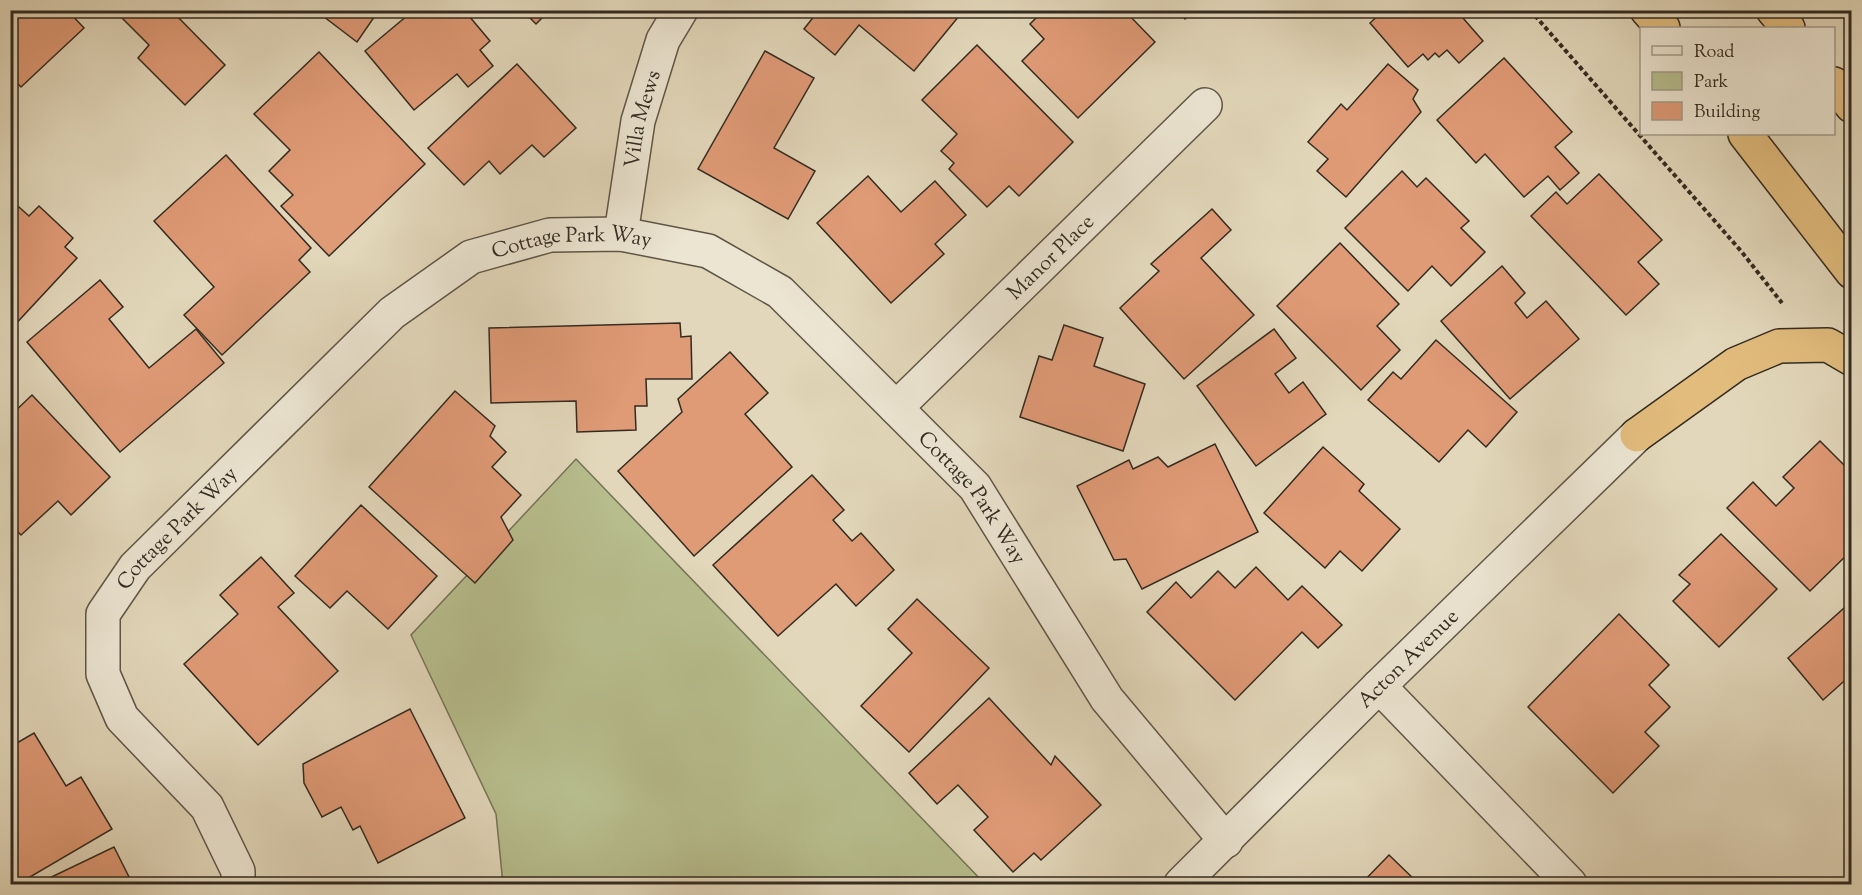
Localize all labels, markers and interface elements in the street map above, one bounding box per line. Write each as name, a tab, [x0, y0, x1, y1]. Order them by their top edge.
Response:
legend	[1640, 27, 1835, 135]
text: Road	[1694, 40, 1734, 66]
street label: Villa Mews	[618, 67, 670, 170]
text: Park	[1694, 70, 1729, 96]
text: Building	[1694, 100, 1760, 126]
street label: Manor Place	[1001, 208, 1102, 308]
street label: Cottage Park Way	[488, 219, 655, 268]
street label: Cottage Park Way	[910, 425, 1033, 571]
street label: Cottage Park Way	[111, 460, 246, 597]
street label: Acton Avenue	[1352, 603, 1467, 716]

